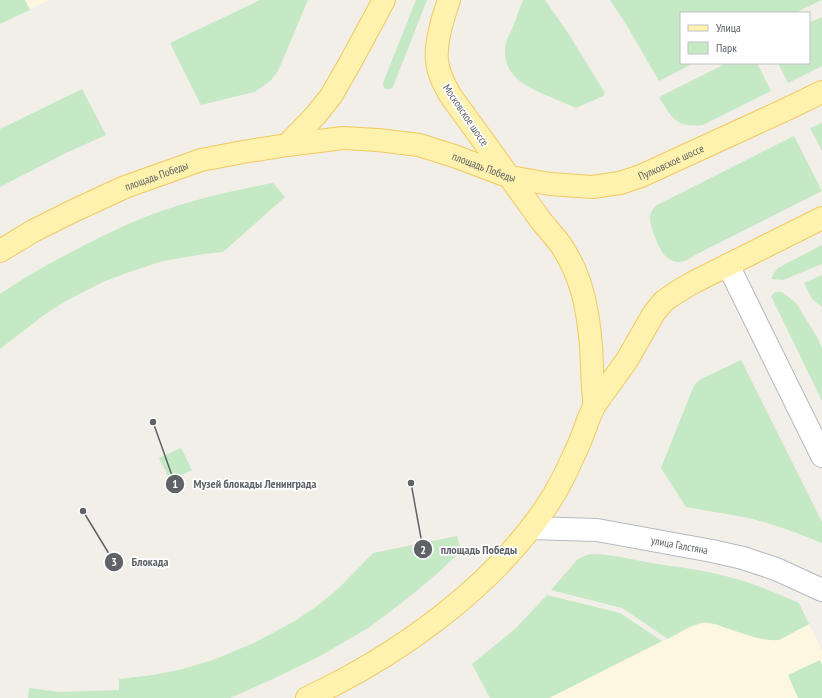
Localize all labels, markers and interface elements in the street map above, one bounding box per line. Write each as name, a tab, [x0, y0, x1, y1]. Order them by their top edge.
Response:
legend	[680, 12, 810, 64]
text: Улица	[716, 20, 741, 35]
text: Парк	[716, 40, 737, 55]
street label: Московское шоссе	[440, 81, 492, 149]
street label: Пулковское шоссе	[636, 141, 706, 183]
street label: площадь Победы	[450, 149, 517, 185]
street label: площадь Победы	[123, 158, 190, 194]
callout: Музей блокады Ленинграда	[165, 472, 324, 496]
text: 1	[172, 476, 178, 491]
text: Музей блокады Ленинграда	[194, 476, 317, 491]
street label: улица Галстяна	[650, 533, 709, 557]
callout: площадь Победы	[413, 537, 525, 561]
text: 2	[420, 542, 426, 557]
text: площадь Победы	[441, 542, 517, 557]
callout: Блокада	[104, 550, 176, 574]
text: 3	[111, 554, 117, 569]
text: Блокада	[132, 554, 168, 569]

